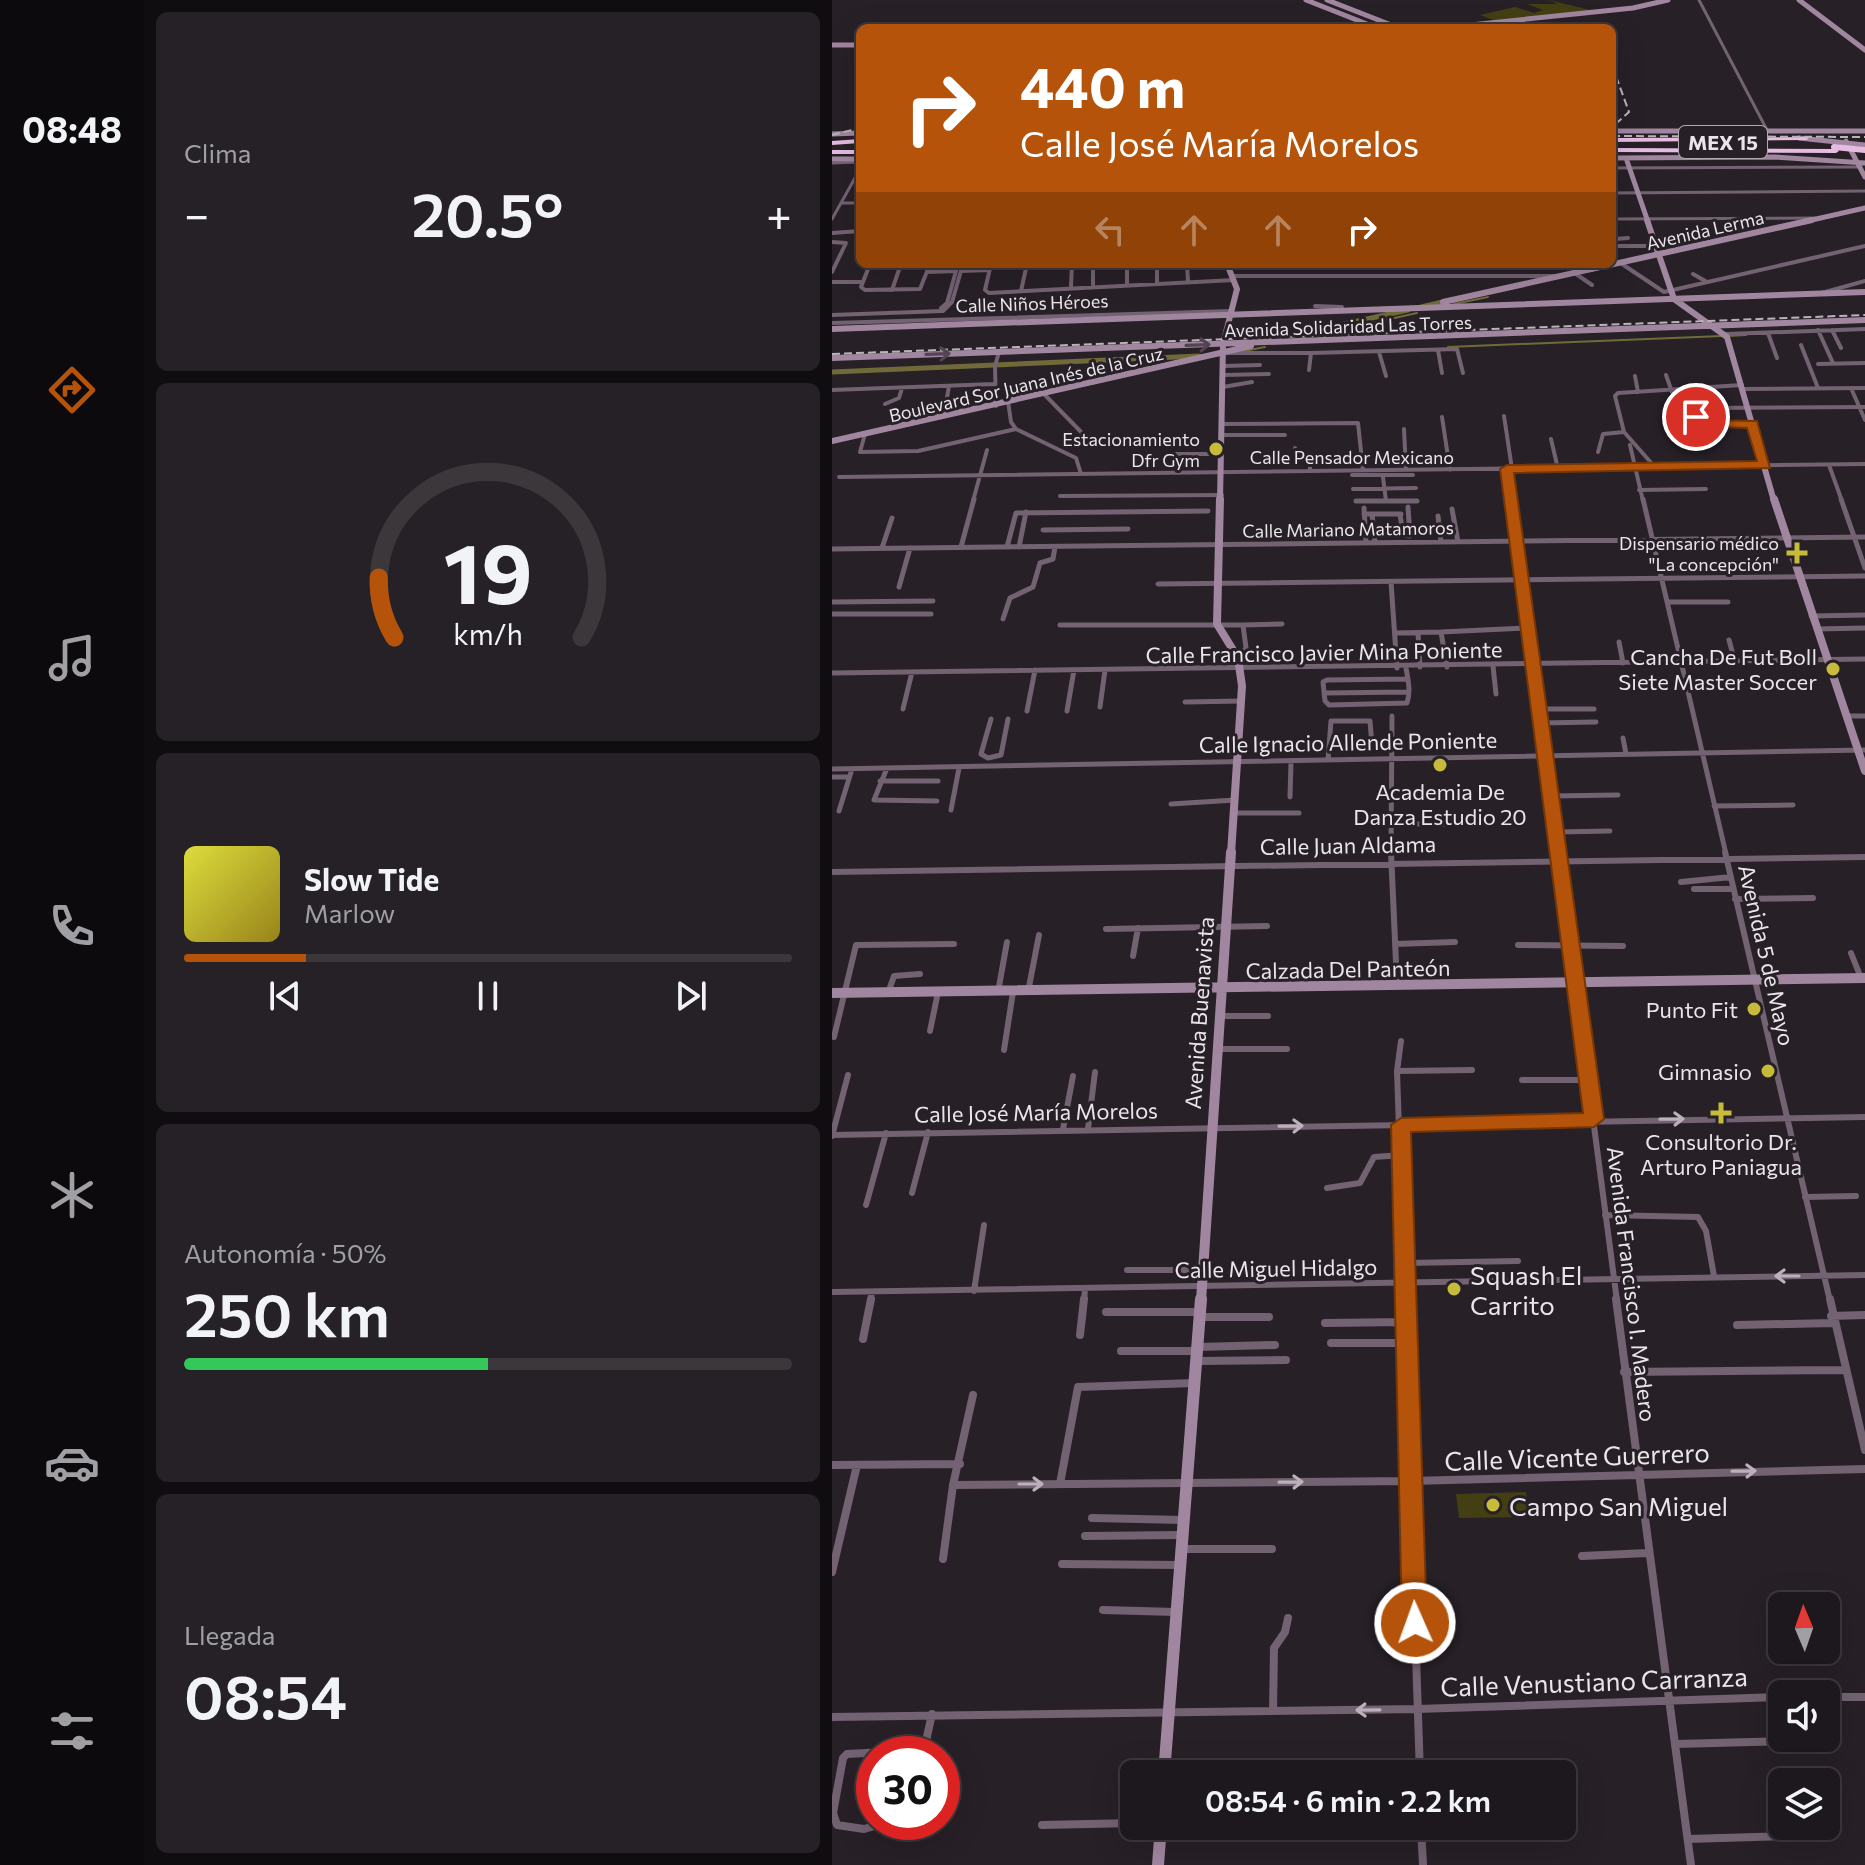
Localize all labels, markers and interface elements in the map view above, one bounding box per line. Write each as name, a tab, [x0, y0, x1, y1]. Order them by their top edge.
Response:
text: 440 m	[1020, 51, 1185, 120]
icon: right	[888, 56, 992, 160]
text: 08:48	[22, 106, 122, 150]
text: Calle José María Morelos	[1020, 120, 1419, 164]
road number: MEX 15	[1679, 126, 1767, 158]
text: Clima	[184, 137, 251, 168]
text: 20.5°	[412, 176, 564, 249]
text: −	[184, 186, 209, 240]
text: +	[766, 186, 792, 240]
street label: Avenida Lerma	[1644, 206, 1766, 254]
icon: left	[1088, 208, 1132, 252]
icon: ahead	[1172, 208, 1216, 252]
icon: ahead	[1256, 208, 1300, 252]
icon: right	[1340, 208, 1384, 252]
street label: Calle Niños Héroes	[955, 289, 1109, 317]
street label: Avenida Solidaridad Las Torres	[1224, 311, 1472, 341]
one-way arrow	[1184, 337, 1211, 352]
street label: Boulevard Sor Juana Inés de la Cruz	[887, 342, 1165, 426]
one-way arrow	[924, 347, 951, 362]
icon: directions	[44, 362, 100, 418]
pin	[1662, 383, 1730, 451]
icon: arrive	[1674, 395, 1718, 439]
place label: Estacionamiento Dfr Gym	[1062, 428, 1200, 471]
marker: Estacionamiento Dfr Gym	[1207, 440, 1225, 458]
street label: Calle Pensador Mexicano	[1250, 446, 1454, 468]
street label: Calle Mariano Matamoros	[1242, 516, 1454, 542]
text: 19	[444, 518, 532, 620]
place label: Dispensario médico "La concepción"	[1619, 532, 1779, 575]
marker: Dispensario médico "La concepción"	[1786, 542, 1808, 564]
text: km/h	[453, 616, 523, 651]
icon: music	[44, 630, 100, 686]
street label: Calle Francisco Javier Mina Poniente	[1145, 635, 1503, 669]
place label: Cancha De Fut Boll Siete Master Soccer	[1618, 643, 1817, 695]
marker: Cancha De Fut Boll Siete Master Soccer	[1824, 660, 1842, 678]
street label: Calle Ignacio Allende Poniente	[1199, 726, 1497, 758]
marker: Academia De Danza Estudio 20	[1431, 756, 1449, 774]
place label: Academia De Danza Estudio 20	[1353, 778, 1527, 830]
street label: Calle Juan Aldama	[1260, 830, 1436, 860]
text: Slow Tide	[304, 860, 439, 897]
street label: Avenida 5 de Mayo	[1733, 862, 1801, 1048]
text: Marlow	[304, 897, 395, 928]
icon: phone	[44, 898, 100, 954]
street label: Avenida Buenavista	[1179, 916, 1219, 1110]
street label: Calzada Del Panteón	[1245, 954, 1451, 984]
icon: previous	[263, 974, 307, 1018]
icon: pause	[466, 974, 510, 1018]
icon: next	[669, 974, 713, 1018]
place label: Punto Fit	[1646, 996, 1738, 1023]
marker: Punto Fit	[1745, 1000, 1763, 1018]
place label: Gimnasio	[1658, 1058, 1752, 1085]
marker: Gimnasio	[1759, 1062, 1777, 1080]
street label: Calle José María Morelos	[914, 1096, 1158, 1128]
marker: Consultorio Dr. Arturo Paniagua	[1710, 1102, 1732, 1124]
one-way arrow	[1658, 1111, 1685, 1127]
one-way arrow	[1277, 1119, 1304, 1134]
place label: Consultorio Dr. Arturo Paniagua	[1640, 1128, 1802, 1180]
street label: Avenida Francisco I. Madero	[1602, 1145, 1662, 1423]
icon: climate	[44, 1167, 100, 1223]
text: Autonomía · 50%	[184, 1237, 387, 1268]
street label: Calle Miguel Hidalgo	[1174, 1253, 1378, 1283]
place label: Squash El Carrito	[1470, 1259, 1582, 1320]
one-way arrow	[1774, 1268, 1801, 1284]
text: 250 km	[184, 1276, 390, 1349]
marker: Squash El Carrito	[1445, 1280, 1463, 1298]
icon: car	[44, 1435, 100, 1491]
street label: Calle Vicente Guerrero	[1444, 1436, 1710, 1476]
one-way arrow	[1730, 1463, 1757, 1479]
one-way arrow	[1277, 1474, 1304, 1490]
one-way arrow	[1017, 1476, 1044, 1492]
place label: Campo San Miguel	[1509, 1490, 1728, 1521]
marker: Campo San Miguel	[1484, 1496, 1502, 1514]
position arrow	[1373, 1581, 1457, 1665]
north arrow	[1768, 1592, 1840, 1664]
map controls	[1768, 1592, 1840, 1840]
text: Llegada	[184, 1619, 275, 1650]
text: 08:54	[184, 1658, 347, 1731]
street label: Calle Venustiano Carranza	[1440, 1660, 1748, 1702]
button: sound	[1768, 1680, 1840, 1752]
one-way arrow	[1355, 1702, 1382, 1717]
icon: filters	[44, 1703, 100, 1759]
speed limit sign: 30	[856, 1736, 960, 1840]
button: layers	[1768, 1768, 1840, 1840]
text: 08:54 · 6 min · 2.2 km	[1205, 1781, 1491, 1818]

